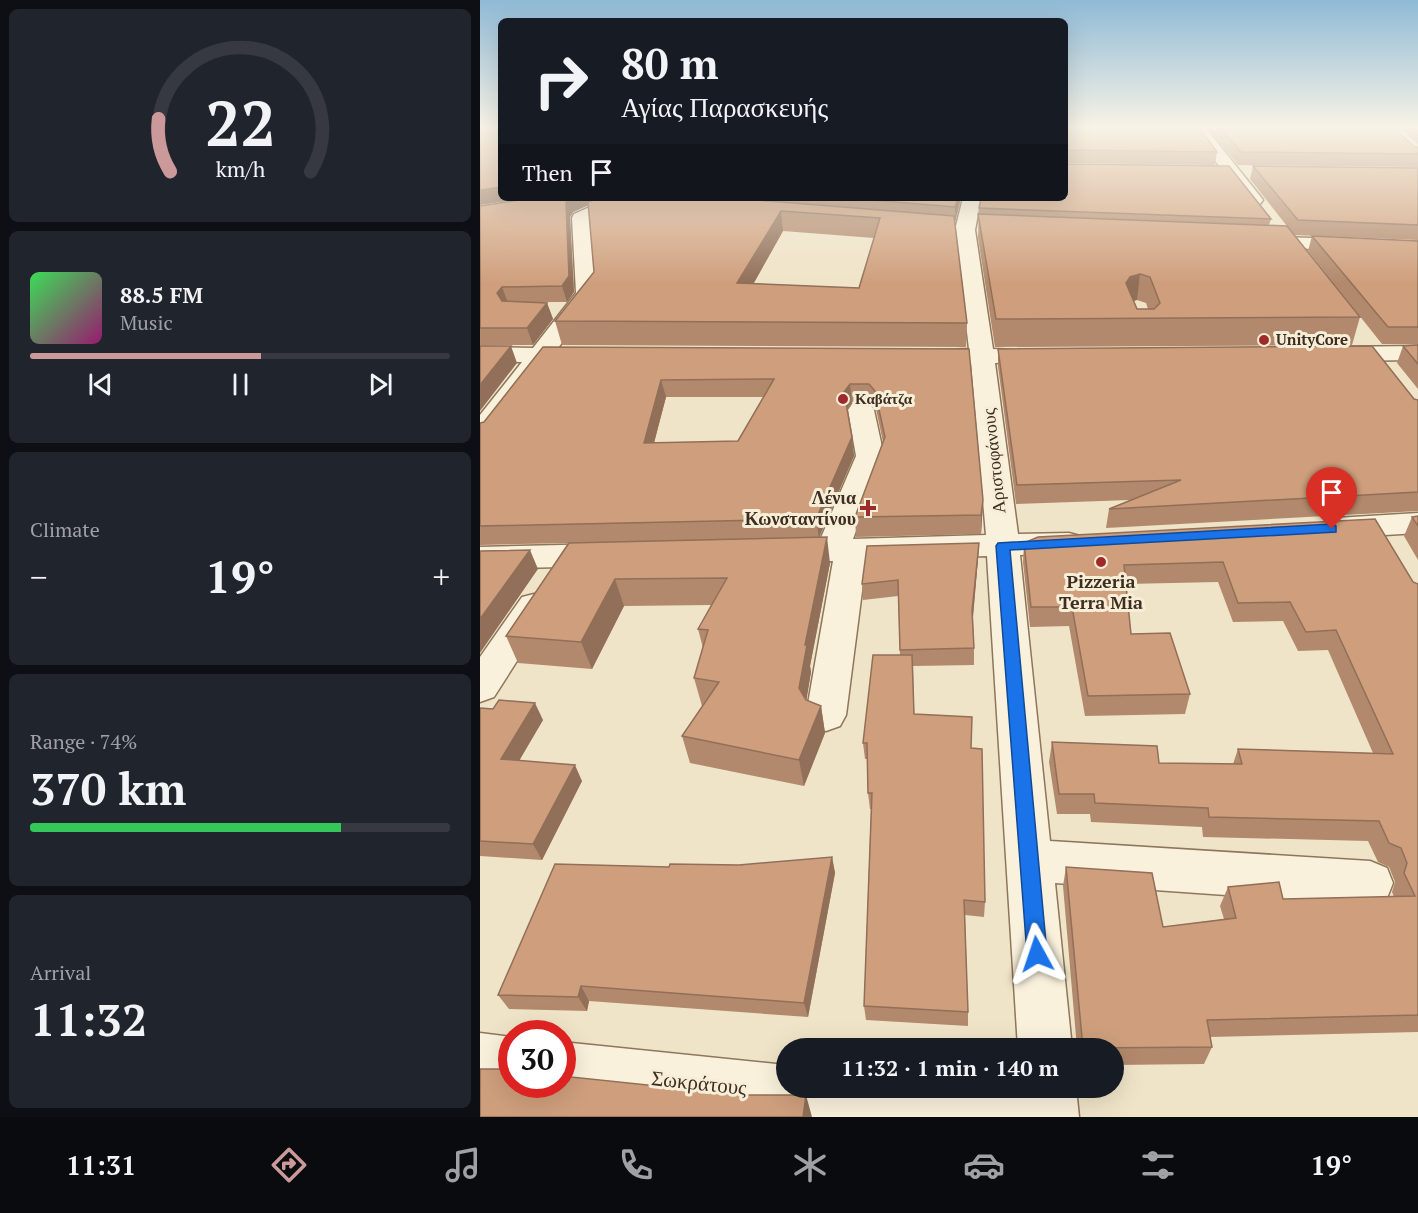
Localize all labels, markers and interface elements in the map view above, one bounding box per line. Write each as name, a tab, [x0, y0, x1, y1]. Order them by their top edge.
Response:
text: 80 m	[621, 35, 719, 91]
icon: right	[522, 42, 600, 120]
text: 22	[205, 81, 275, 164]
text: Αγίας Παρασκευής	[621, 89, 828, 125]
text: km/h	[215, 156, 265, 184]
icon: arrive	[585, 156, 618, 189]
text: Then	[522, 158, 573, 187]
text: 88.5 FM	[120, 280, 203, 309]
text: Music	[120, 309, 173, 336]
place label: UnityCore	[1276, 329, 1348, 349]
marker: UnityCore	[1257, 333, 1271, 347]
icon: previous	[84, 368, 117, 401]
icon: pause	[224, 368, 257, 401]
icon: next	[364, 368, 397, 401]
place label: Καβάτζα	[855, 388, 913, 408]
marker: Καβάτζα	[836, 392, 850, 406]
street label: Αριστοφάνους	[976, 407, 1010, 515]
pin	[1306, 467, 1357, 529]
icon: arrive	[1315, 476, 1348, 509]
place label: Λένια Κωνσταντίνου	[745, 485, 856, 530]
marker: Λένια Κωνσταντίνου	[861, 501, 875, 515]
text: Climate	[30, 516, 100, 543]
text: 19°	[205, 546, 275, 606]
text: −	[30, 555, 48, 598]
text: +	[432, 555, 450, 598]
marker: Pizzeria Terra Mia	[1094, 555, 1108, 569]
place label: Pizzeria Terra Mia	[1059, 569, 1143, 614]
text: Range · 74%	[30, 728, 137, 755]
text: 370 km	[30, 758, 186, 818]
position arrow	[1005, 922, 1069, 986]
text: Arrival	[30, 959, 91, 986]
text: 11:32	[30, 989, 147, 1049]
speed limit sign: 30	[498, 1020, 576, 1098]
text: 11:32 · 1 min · 140 m	[841, 1053, 1059, 1082]
street label: Σωκράτους	[650, 1063, 749, 1101]
icon: directions	[268, 1144, 310, 1186]
icon: music	[442, 1144, 484, 1186]
icon: phone	[615, 1144, 657, 1186]
icon: climate	[789, 1144, 831, 1186]
icon: car	[963, 1144, 1005, 1186]
icon: filters	[1137, 1144, 1179, 1186]
text: 11:31	[66, 1147, 136, 1183]
text: 19°	[1310, 1147, 1352, 1183]

